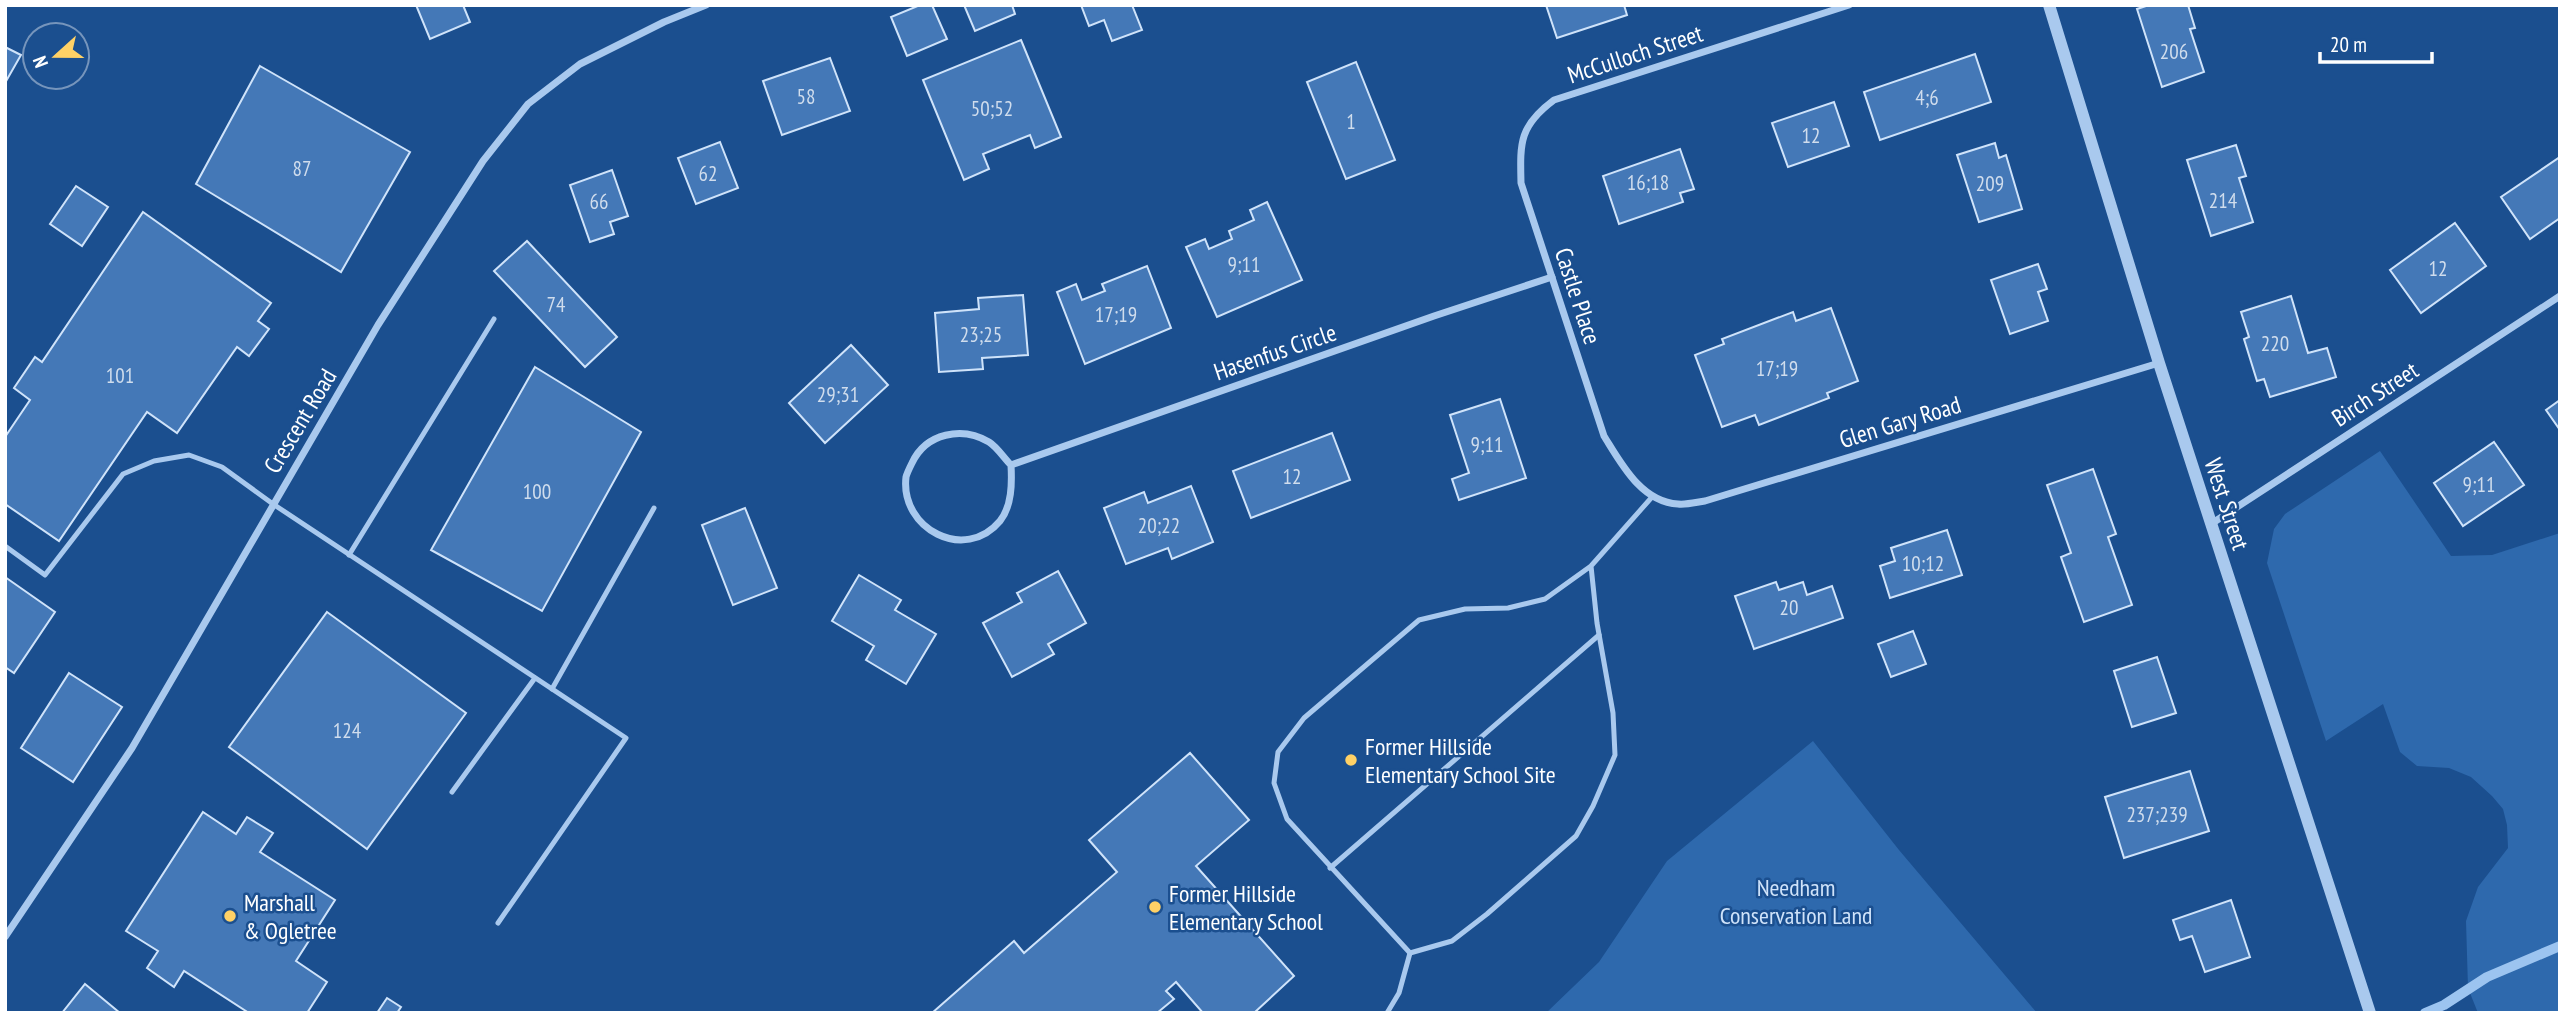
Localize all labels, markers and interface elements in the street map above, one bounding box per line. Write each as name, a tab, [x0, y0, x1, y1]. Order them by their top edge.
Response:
street label: McCulloch Street	[1563, 17, 1707, 90]
north arrow	[21, 21, 91, 91]
scale bar	[2320, 21, 2432, 65]
text: 20 m	[2330, 31, 2367, 58]
house number: 206	[2160, 38, 2188, 65]
text: N	[27, 53, 53, 71]
house number: 58	[797, 83, 815, 110]
house number: 4;6	[1915, 84, 1939, 111]
house number: 50;52	[971, 95, 1013, 122]
house number: 1	[1346, 108, 1356, 135]
house number: 12	[1802, 122, 1820, 149]
house number: 87	[293, 155, 311, 182]
house number: 62	[699, 160, 717, 187]
house number: 16;18	[1627, 169, 1669, 196]
house number: 209	[1976, 170, 2004, 197]
house number: 214	[2209, 187, 2238, 214]
house number: 66	[590, 188, 608, 215]
street label: Castle Place	[1548, 244, 1608, 348]
house number: 9;11	[1228, 251, 1260, 278]
house number: 12	[2429, 255, 2447, 282]
house number: 74	[547, 291, 566, 318]
house number: 17;19	[1095, 301, 1137, 328]
street label: Hasenfus Circle	[1210, 317, 1340, 387]
house number: 23;25	[960, 321, 1002, 348]
house number: 220	[2261, 330, 2289, 357]
street label: Birch Street	[2326, 354, 2424, 433]
house number: 17;19	[1756, 355, 1798, 382]
house number: 101	[106, 362, 134, 389]
street label: Crescent Road	[257, 363, 343, 479]
house number: 29;31	[817, 381, 859, 408]
street label: Glen Gary Road	[1836, 389, 1964, 455]
house number: 9;11	[1471, 431, 1503, 458]
street label: West Street	[2198, 454, 2256, 554]
house number: 12	[1283, 463, 1301, 490]
house number: 9;11	[2463, 471, 2495, 498]
house number: 100	[523, 478, 551, 505]
house number: 20;22	[1138, 512, 1180, 539]
house number: 10;12	[1902, 550, 1944, 577]
house number: 20	[1780, 594, 1798, 621]
house number: 124	[333, 717, 362, 744]
place label: Former Hillside Elementary School Site	[1365, 731, 1556, 790]
marker: Former Hillside Elementary School Site	[1343, 752, 1359, 768]
house number: 237;239	[2126, 801, 2188, 828]
park label: Needham Conservation Land	[1720, 872, 1872, 931]
place label: Former Hillside Elementary School	[1169, 878, 1323, 937]
place label: Marshall & Ogletree	[244, 887, 337, 946]
marker: Former Hillside Elementary School	[1147, 899, 1163, 915]
marker: Marshall & Ogletree	[222, 908, 238, 924]

